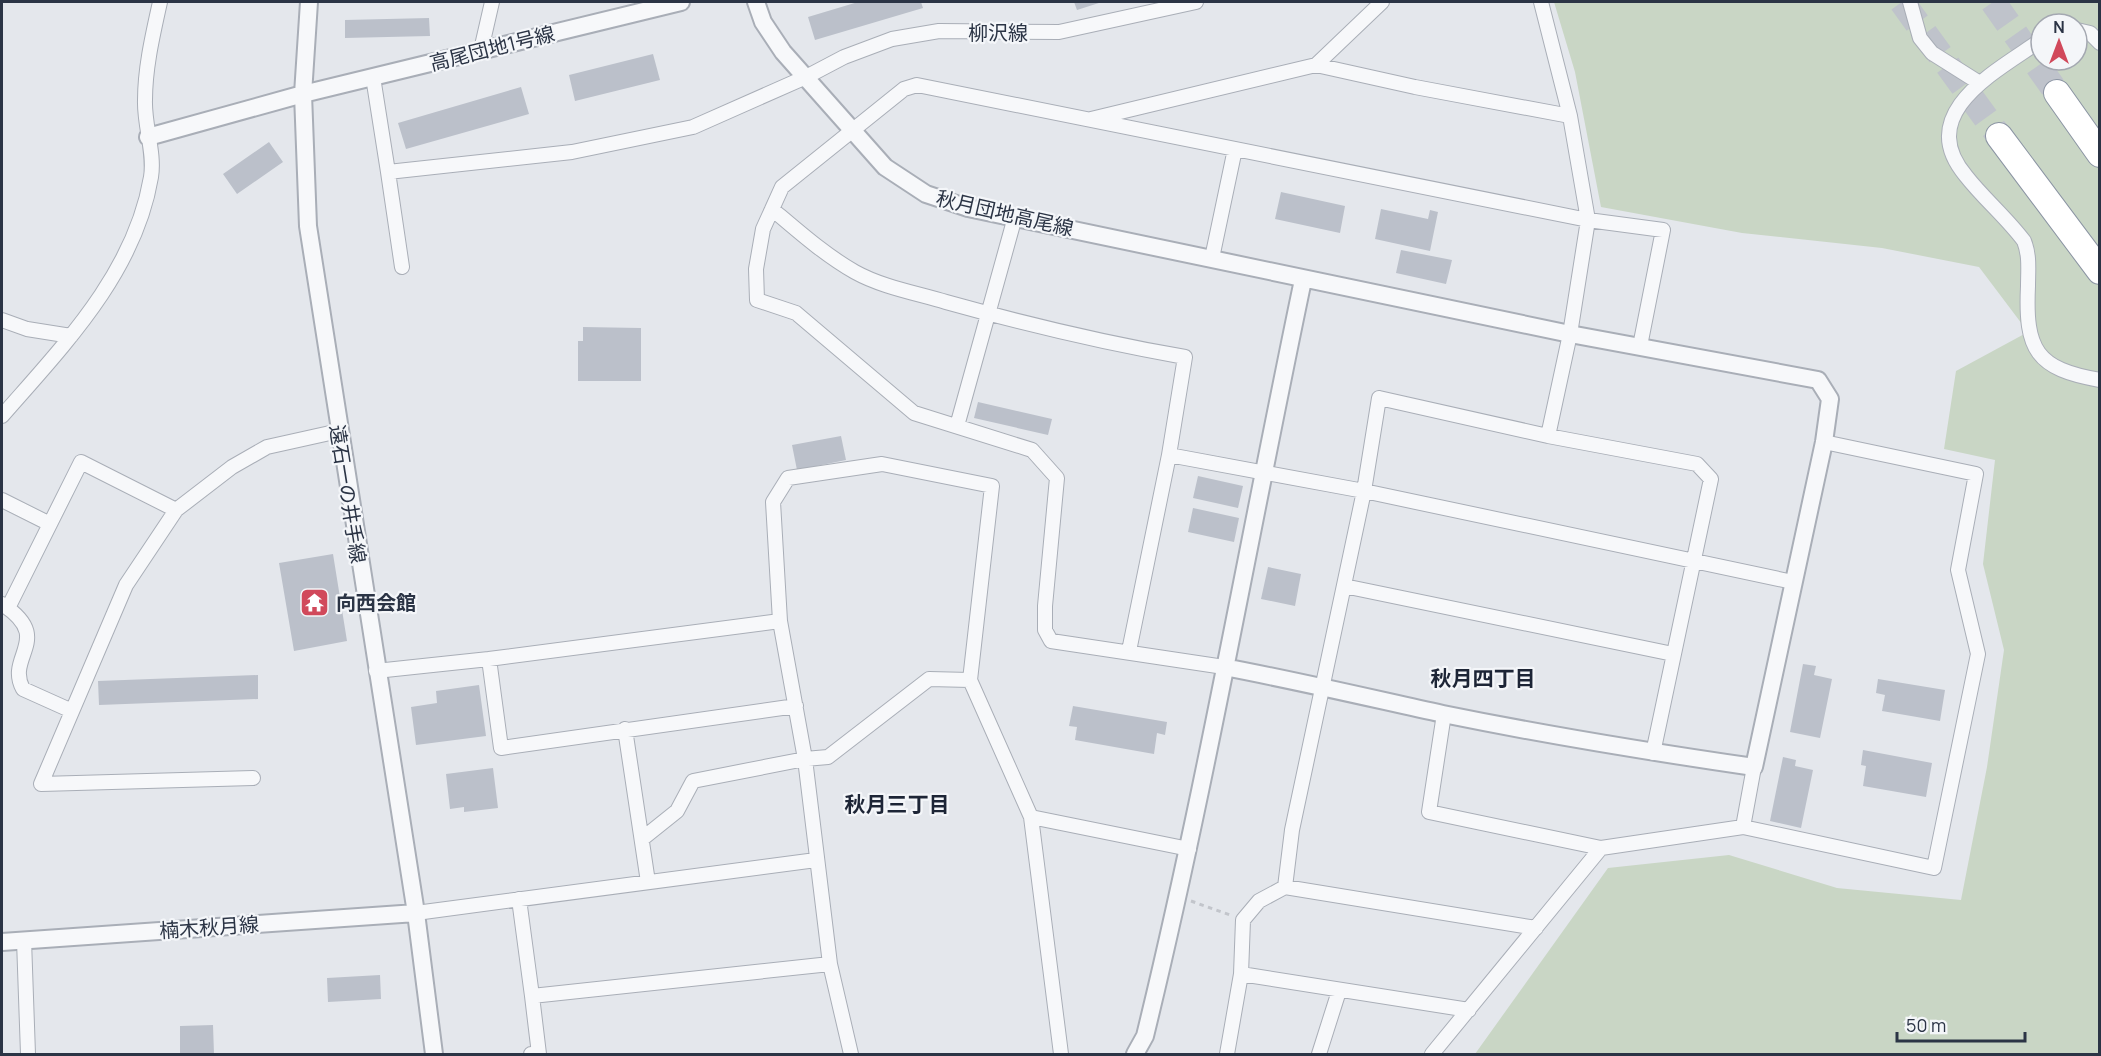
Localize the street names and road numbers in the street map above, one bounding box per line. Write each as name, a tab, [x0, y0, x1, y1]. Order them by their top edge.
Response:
street label: 高尾団地1号線	[427, 19, 557, 77]
street label: 柳沢線	[968, 19, 1028, 46]
street label: 秋月団地高尾線	[934, 184, 1076, 242]
street label: 遠石一の井手線	[324, 423, 372, 565]
street label: 楠木秋月線	[158, 910, 260, 944]

